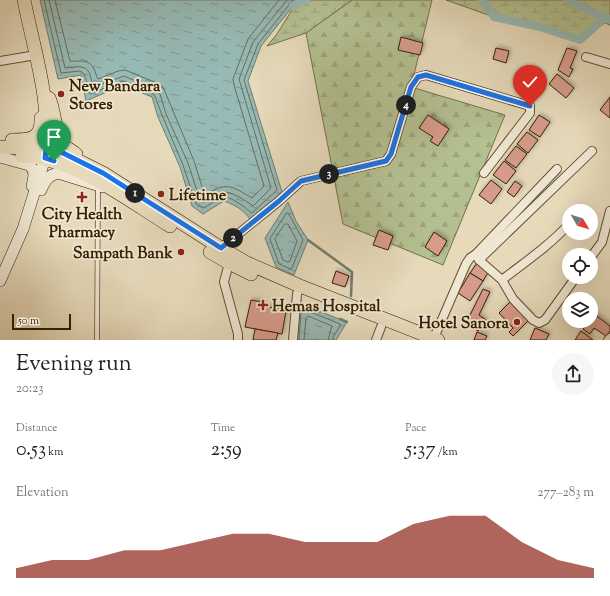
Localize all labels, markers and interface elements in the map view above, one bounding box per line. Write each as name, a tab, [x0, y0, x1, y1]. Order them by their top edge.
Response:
pin	[513, 65, 547, 106]
icon: check	[519, 71, 541, 93]
place label: New Bandara Stores	[69, 76, 161, 117]
marker: New Bandara Stores	[56, 89, 66, 99]
pin: 4	[396, 95, 416, 115]
text: 4	[403, 97, 409, 113]
pin	[37, 120, 71, 161]
icon: arrive	[43, 126, 65, 148]
pin: 3	[319, 164, 339, 184]
text: 3	[327, 166, 331, 182]
pin: 1	[125, 183, 145, 203]
text: 1	[133, 185, 137, 201]
place label: Lifetime	[169, 185, 227, 208]
marker: Lifetime	[156, 189, 166, 199]
marker: City Health Pharmacy	[77, 192, 87, 202]
place label: City Health Pharmacy	[42, 204, 123, 245]
north arrow	[562, 204, 598, 240]
map controls	[562, 204, 598, 328]
pin: 2	[223, 228, 243, 248]
text: 2	[230, 230, 236, 246]
place label: Sampath Bank	[73, 243, 173, 266]
marker: Sampath Bank	[176, 247, 186, 257]
button: locate	[562, 248, 598, 284]
button: layers	[562, 292, 598, 328]
place label: Hemas Hospital	[272, 296, 381, 319]
marker: Hemas Hospital	[257, 299, 269, 311]
scale bar	[12, 312, 71, 331]
text: 50 m	[18, 313, 39, 329]
place label: Hotel Sanora	[419, 313, 510, 336]
marker: Hotel Sanora	[512, 317, 522, 327]
text: Evening run	[16, 349, 132, 381]
button: share	[552, 353, 594, 395]
text: 20:23	[16, 380, 44, 398]
text: Distance	[16, 420, 57, 436]
text: Time	[211, 420, 235, 436]
text: Pace	[405, 420, 426, 436]
text: 0.53	[16, 436, 46, 465]
text: 2:59	[211, 436, 242, 465]
text: 5:37	[405, 436, 435, 465]
text: km	[46, 444, 63, 460]
text: /km	[435, 444, 458, 460]
text: Elevation	[16, 484, 69, 502]
text: 277–283 m	[537, 484, 594, 502]

